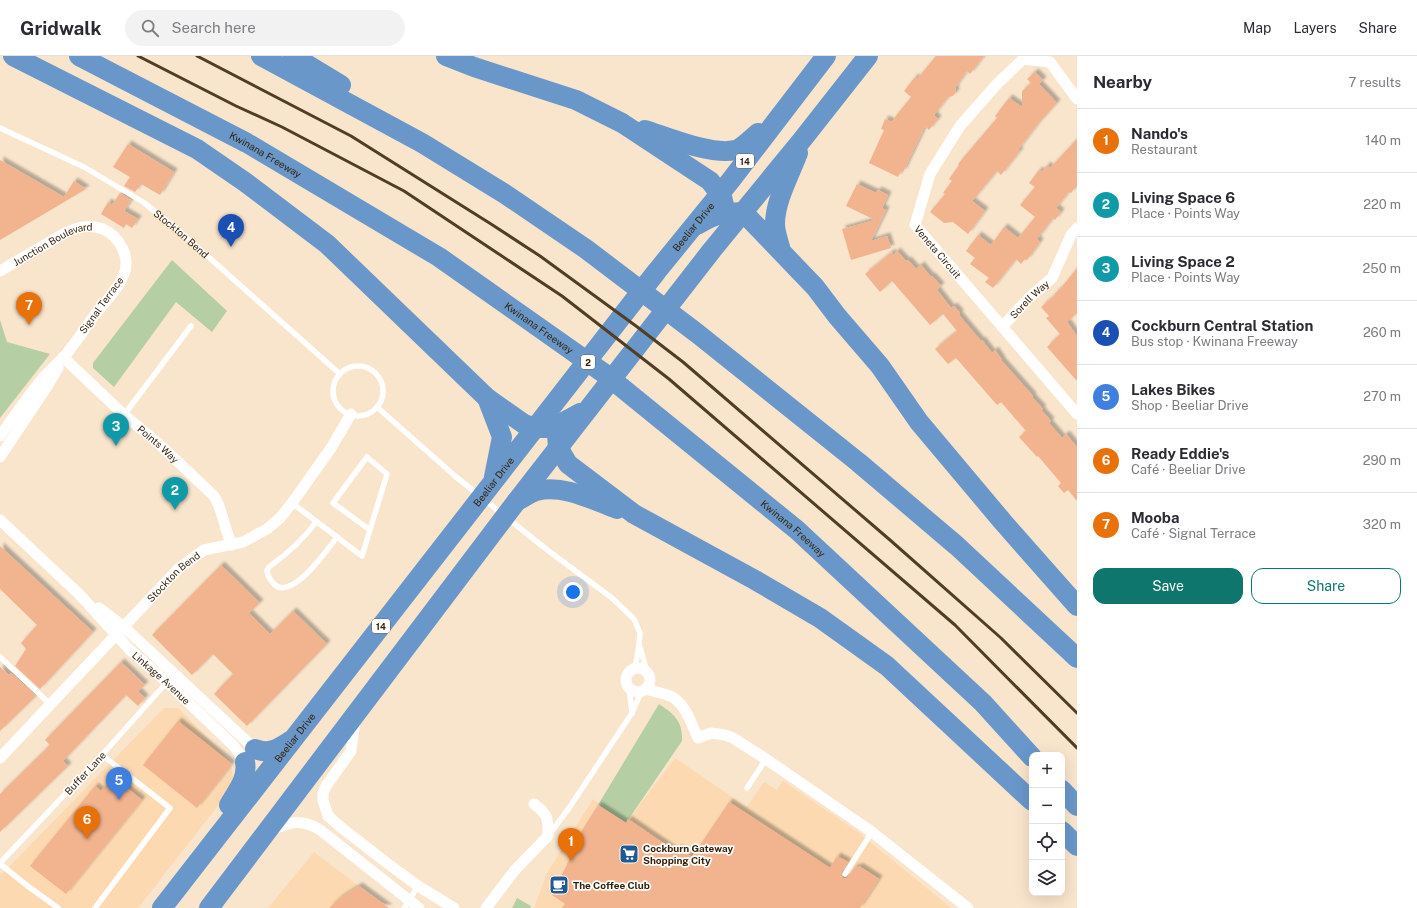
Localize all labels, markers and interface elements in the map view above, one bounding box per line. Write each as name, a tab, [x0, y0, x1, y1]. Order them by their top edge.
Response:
search box	[125, 10, 405, 46]
text: Gridwalk	[20, 17, 101, 39]
icon: search	[139, 17, 161, 39]
text: Search here	[171, 19, 256, 36]
text: Map	[1243, 20, 1271, 36]
text: Layers	[1293, 20, 1337, 36]
text: Share	[1359, 20, 1397, 36]
text: Nearby	[1093, 72, 1152, 92]
text: 7 results	[1348, 75, 1401, 90]
text: Nando's	[1131, 125, 1188, 142]
street label: Kwinana Freeway	[228, 129, 304, 180]
text: 1	[1103, 133, 1109, 148]
text: 140 m	[1365, 133, 1401, 148]
text: Restaurant	[1131, 142, 1197, 157]
road number: 14	[736, 154, 754, 168]
text: Living Space 6	[1131, 189, 1235, 206]
text: 2	[1102, 197, 1110, 212]
text: 220 m	[1363, 197, 1401, 212]
street label: Beeliar Drive	[670, 199, 717, 253]
text: Place · Points Way	[1131, 206, 1240, 221]
street label: Stockton Bend	[151, 207, 211, 261]
pin: 4	[218, 214, 244, 247]
street label: Junction Boulevard	[11, 220, 93, 268]
street label: Veneta Circuit	[912, 223, 964, 281]
text: Living Space 2	[1131, 253, 1235, 270]
text: 3	[1102, 261, 1110, 276]
text: 250 m	[1363, 261, 1401, 276]
text: Place · Points Way	[1131, 270, 1240, 285]
street label: Signal Terrace	[76, 274, 126, 336]
street label: Sorell Way	[1007, 277, 1052, 321]
pin: 7	[16, 292, 42, 325]
street label: Kwinana Freeway	[502, 299, 576, 356]
text: Cockburn Central Station	[1131, 317, 1313, 334]
text: 4	[1102, 325, 1110, 340]
text: 260 m	[1363, 325, 1401, 340]
text: Bus stop · Kwinana Freeway	[1131, 334, 1298, 349]
road number: 2	[581, 355, 595, 369]
text: Lakes Bikes	[1131, 381, 1215, 398]
text: 5	[1102, 389, 1110, 404]
text: 270 m	[1363, 389, 1401, 404]
text: Shop · Beeliar Drive	[1131, 398, 1249, 413]
pin: 3	[103, 413, 129, 446]
street label: Points Way	[135, 423, 182, 466]
text: Ready Eddie's	[1131, 445, 1230, 462]
text: 6	[1102, 453, 1110, 468]
text: 290 m	[1363, 453, 1401, 468]
street label: Beeliar Drive	[470, 454, 517, 509]
text: Café · Beeliar Drive	[1131, 462, 1246, 477]
pin: 2	[162, 477, 188, 510]
street label: Kwinana Freeway	[759, 497, 828, 560]
text: Mooba	[1131, 509, 1179, 526]
text: 7	[1102, 517, 1110, 532]
text: 320 m	[1363, 517, 1401, 532]
text: Café · Signal Terrace	[1131, 526, 1256, 541]
street label: Stockton Bend	[144, 549, 202, 604]
button: Save	[1093, 568, 1243, 604]
button: Share	[1251, 568, 1401, 604]
your location	[563, 582, 583, 602]
road number: 14	[372, 619, 390, 633]
street label: Linkage Avenue	[130, 649, 193, 707]
street label: Beeliar Drive	[272, 710, 318, 765]
street label: Buffer Lane	[62, 749, 108, 797]
map controls	[1029, 752, 1065, 896]
button: +	[1029, 752, 1065, 788]
pin: 5	[106, 767, 132, 800]
button: −	[1029, 788, 1065, 824]
pin: 6	[74, 806, 100, 839]
button: locate	[1029, 824, 1065, 860]
pin: 1	[558, 828, 584, 861]
place label: Cockburn Gateway Shopping City	[643, 842, 733, 866]
supermarket icon: Cockburn Gateway Shopping City	[618, 843, 640, 865]
button: layers	[1029, 860, 1065, 896]
cafe icon: The Coffee Club	[548, 874, 570, 896]
place label: The Coffee Club	[573, 879, 650, 891]

